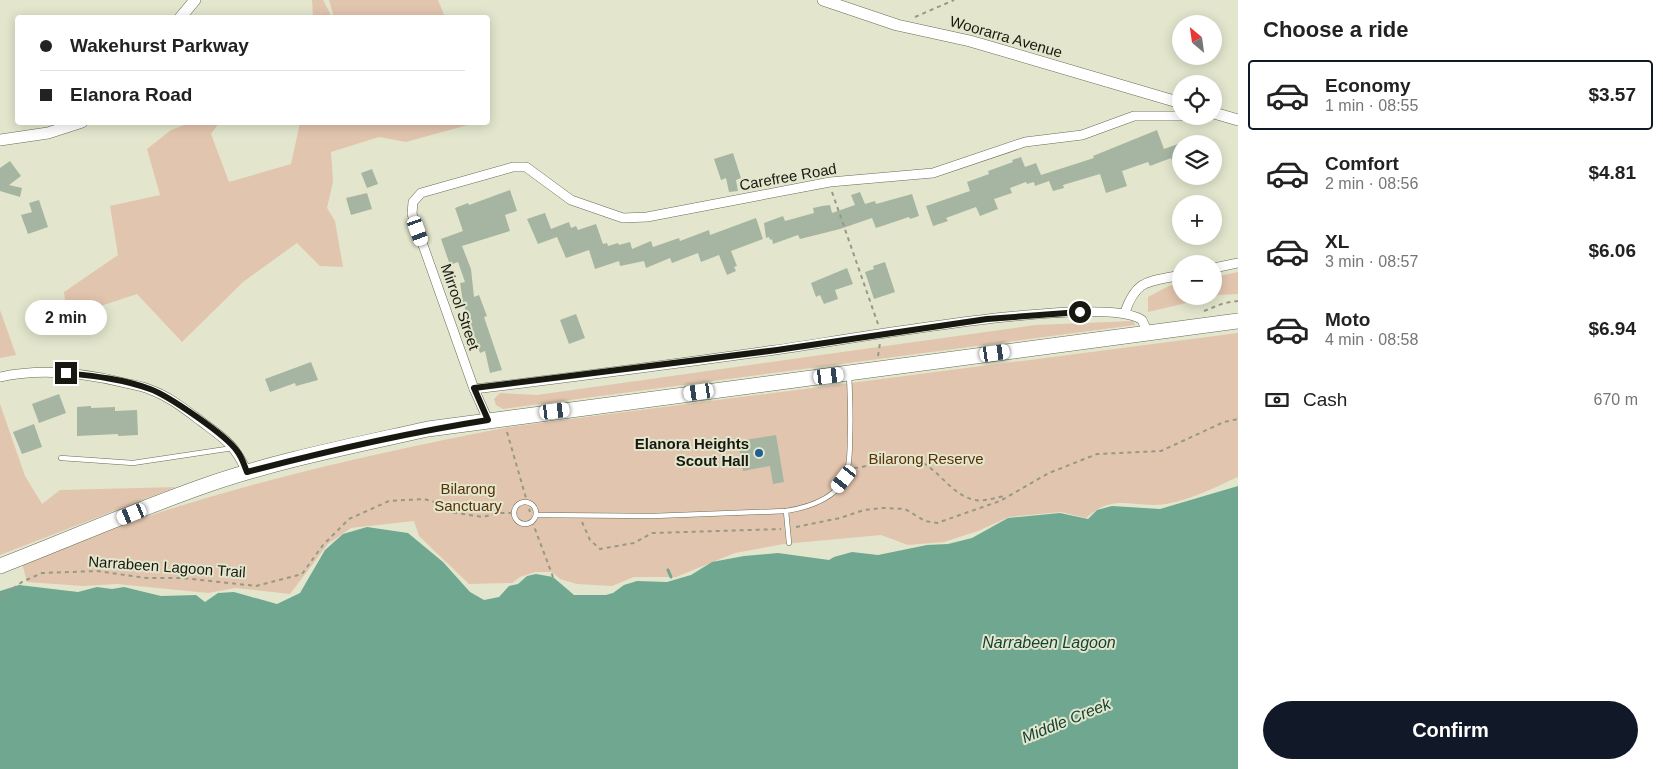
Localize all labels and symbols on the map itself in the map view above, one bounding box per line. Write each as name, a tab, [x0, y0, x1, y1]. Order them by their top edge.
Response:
street label: Woorarra Avenue	[948, 12, 1064, 61]
north arrow	[1172, 15, 1222, 65]
street label: Carefree Road	[738, 160, 838, 193]
car	[405, 214, 430, 248]
street label: Mirrool Street	[438, 262, 483, 353]
callout: 2 min	[25, 300, 107, 336]
route start	[1069, 301, 1091, 323]
car	[979, 343, 1010, 363]
route end	[55, 362, 77, 384]
car	[813, 367, 844, 385]
car	[683, 382, 714, 402]
car	[539, 402, 570, 420]
place label: Elanora Heights Scout Hall	[635, 435, 749, 469]
marker: Elanora Heights Scout Hall	[753, 447, 765, 459]
park label: Bilarong Reserve	[868, 450, 984, 467]
car	[828, 463, 859, 495]
park label: Bilarong Sanctuary	[434, 480, 502, 514]
car	[115, 501, 148, 527]
street label: Narrabeen Lagoon Trail	[88, 553, 246, 580]
water label: Narrabeen Lagoon	[982, 634, 1116, 651]
water label: Middle Creek	[1019, 695, 1114, 746]

